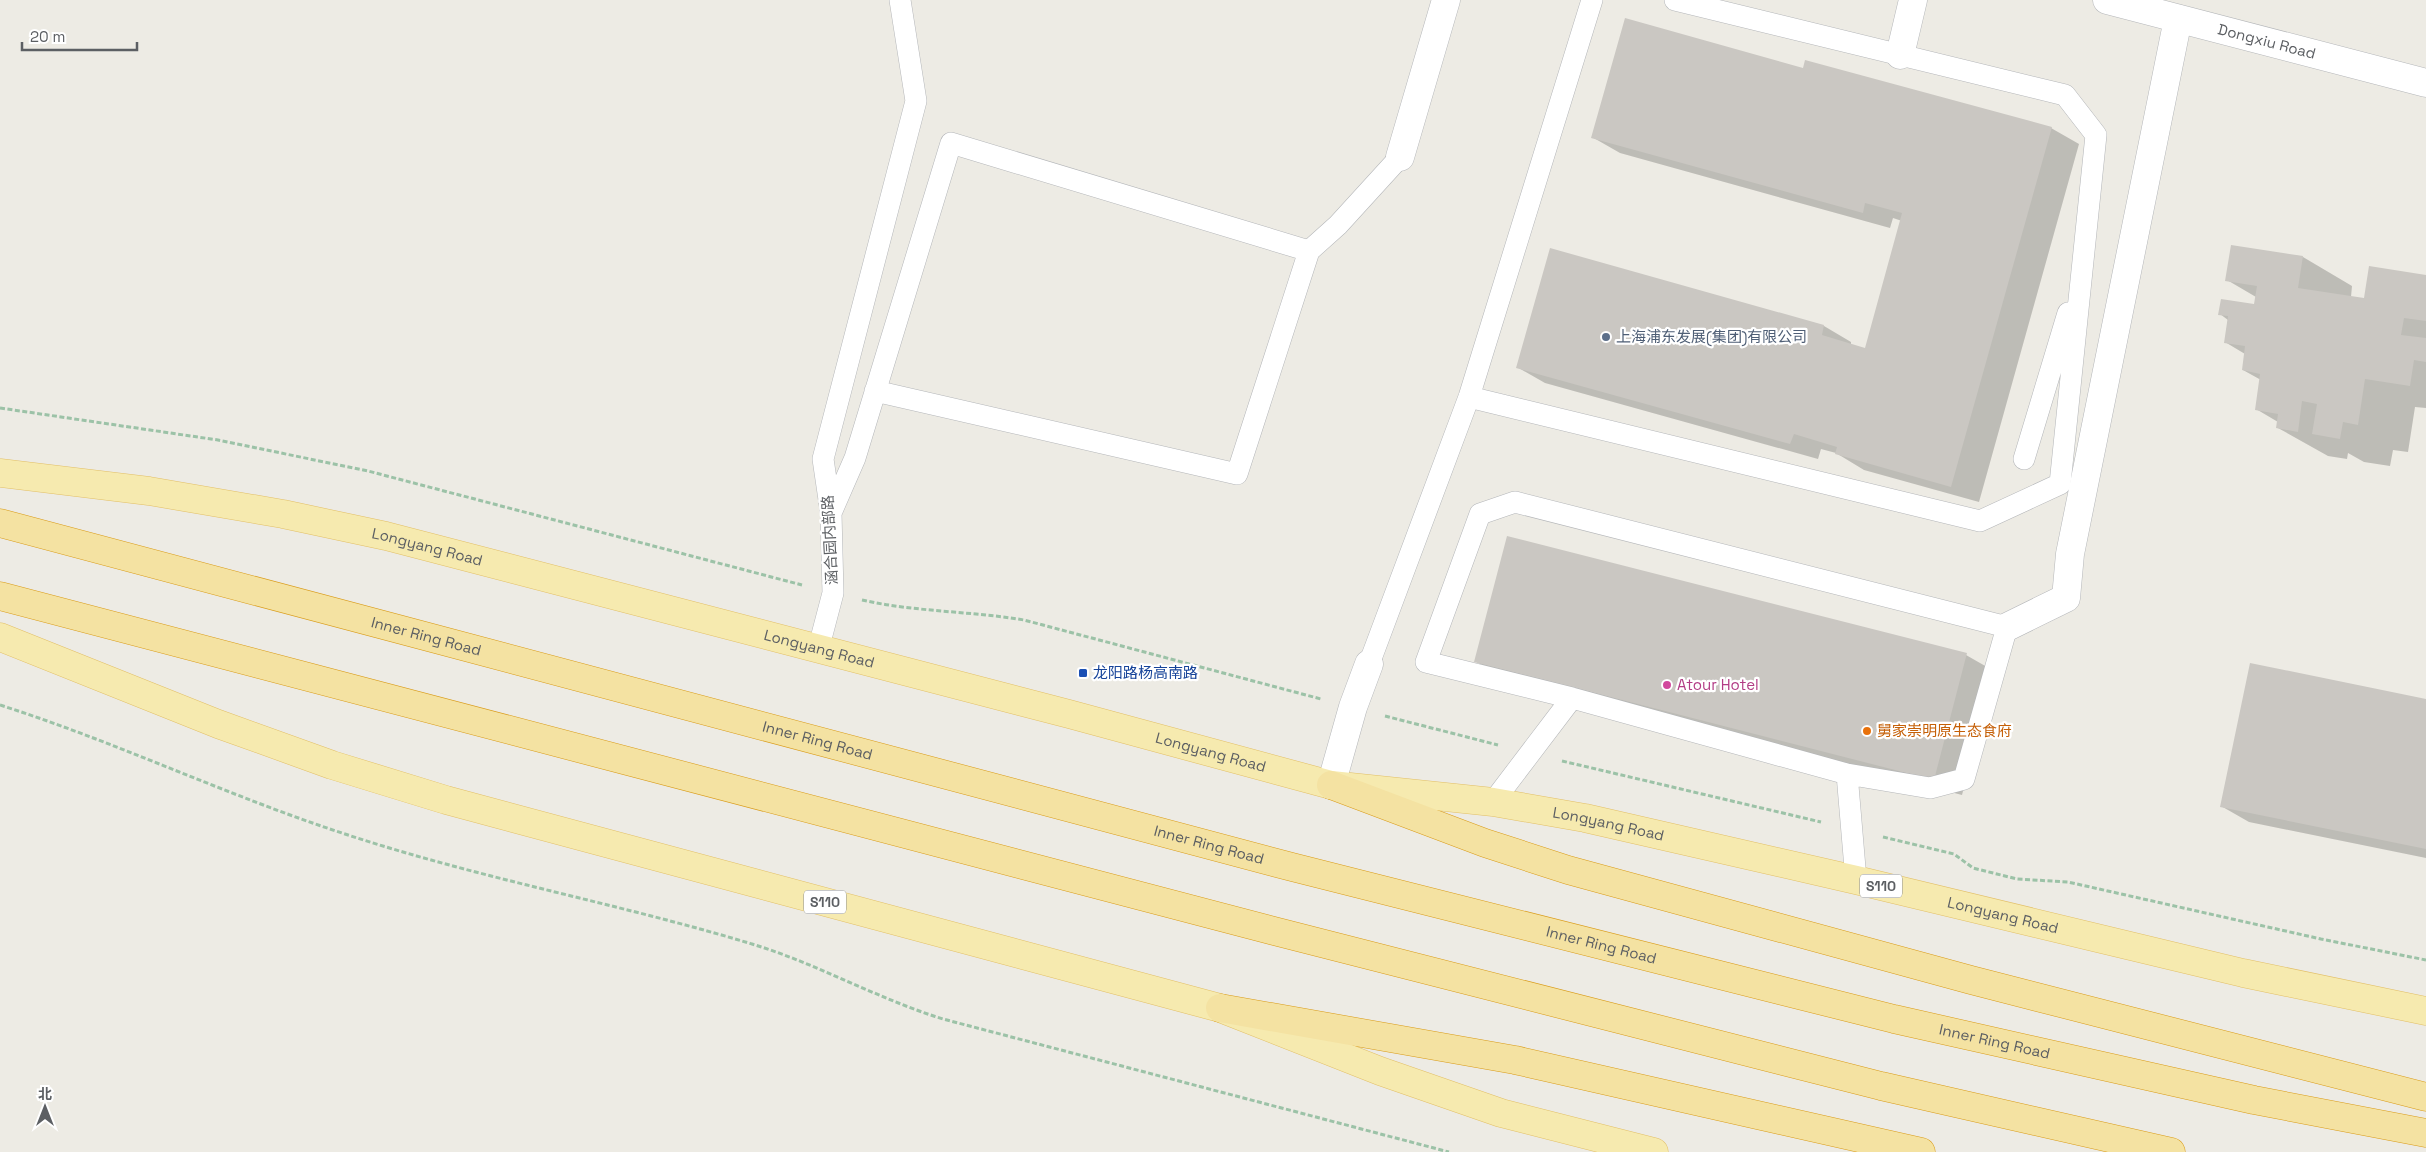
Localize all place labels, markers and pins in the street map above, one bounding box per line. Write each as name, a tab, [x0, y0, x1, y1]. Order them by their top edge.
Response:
place label: 上海浦东发展(集团)有限公司	[1616, 327, 1807, 347]
marker: 上海浦东发展(集团)有限公司	[1600, 331, 1612, 343]
place label: 龙阳路杨高南路	[1093, 663, 1198, 682]
marker: 龙阳路杨高南路	[1077, 667, 1089, 679]
place label: Atour Hotel	[1677, 675, 1759, 694]
marker: Atour Hotel	[1661, 679, 1673, 691]
place label: 舅家崇明原生态食府	[1877, 721, 2012, 740]
marker: 舅家崇明原生态食府	[1861, 725, 1873, 737]

